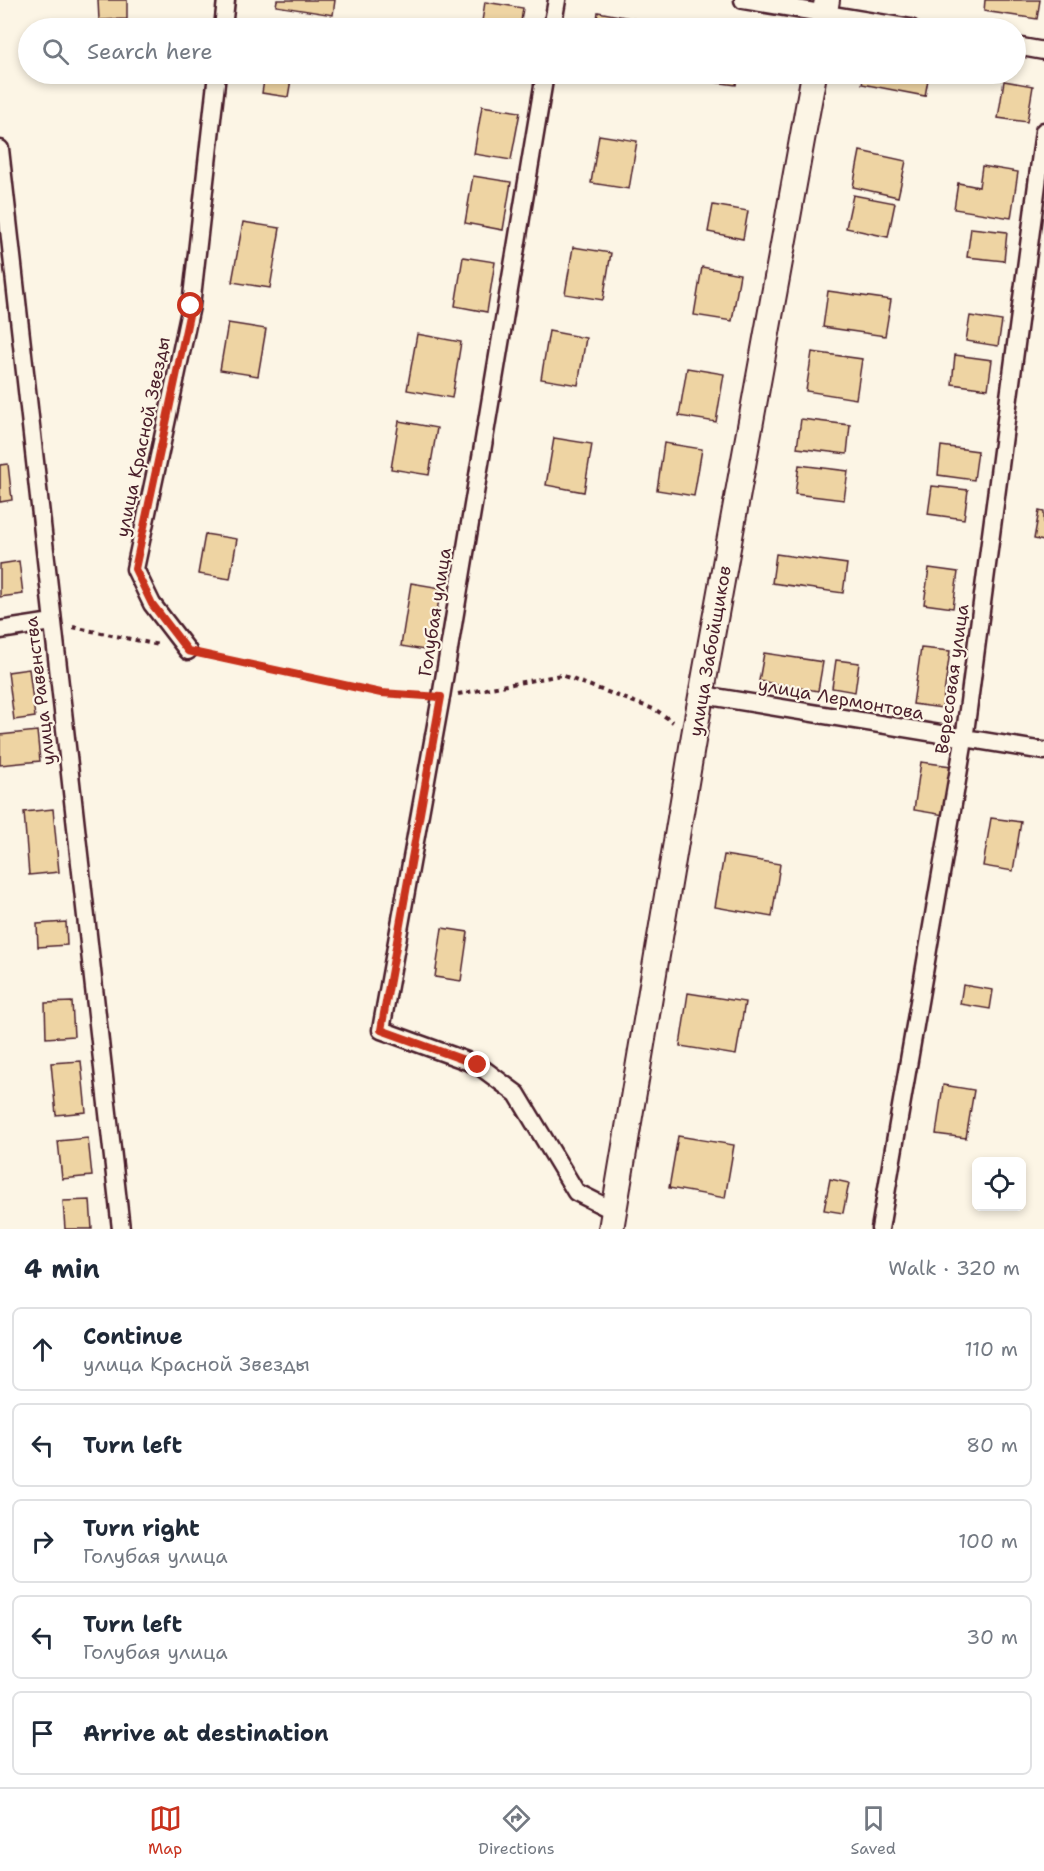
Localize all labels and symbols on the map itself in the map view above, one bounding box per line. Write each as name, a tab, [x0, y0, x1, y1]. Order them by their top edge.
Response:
route start	[177, 292, 203, 318]
street label: улица Красной Звезды	[110, 335, 176, 539]
street label: Голубая улица	[413, 546, 457, 678]
street label: улица Забойщиков	[683, 564, 737, 738]
street label: Вересовая улица	[930, 602, 974, 756]
street label: улица Равенства	[19, 615, 61, 767]
street label: улица Лермонтова	[756, 673, 926, 725]
route end	[464, 1051, 490, 1077]

